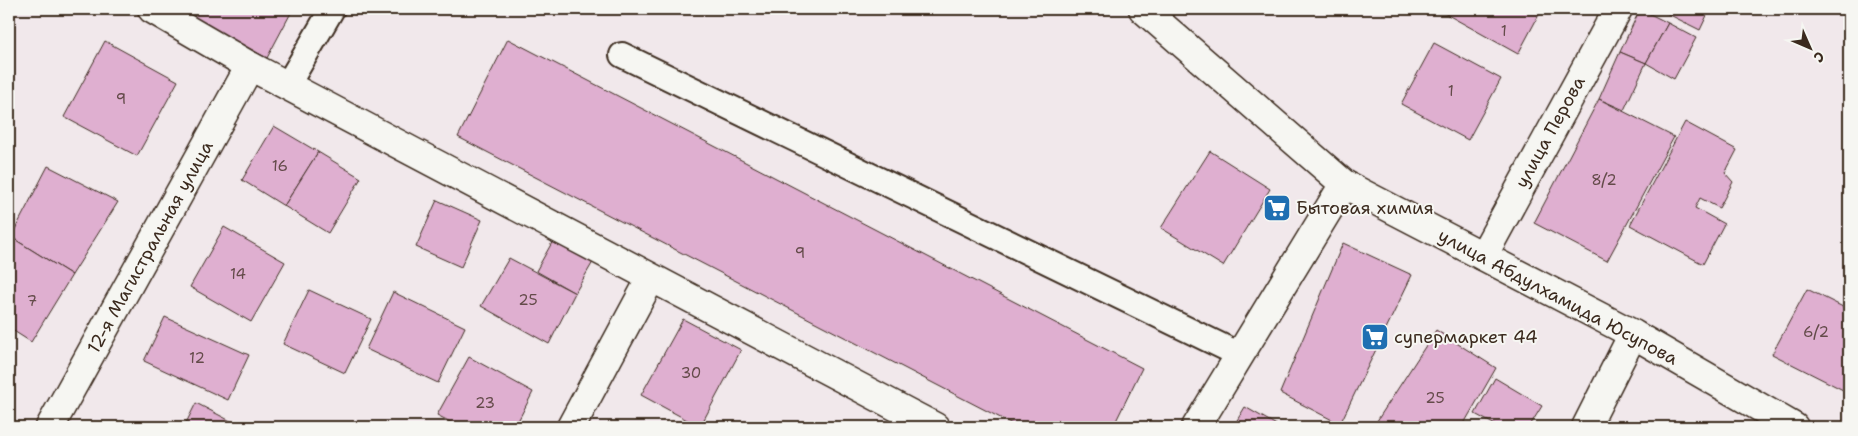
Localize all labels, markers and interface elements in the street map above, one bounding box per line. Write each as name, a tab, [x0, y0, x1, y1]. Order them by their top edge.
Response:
house number: 1	[1501, 21, 1507, 41]
north arrow	[1786, 22, 1836, 72]
text: С	[1810, 48, 1829, 67]
street label: улица Перова	[1509, 72, 1591, 192]
house number: 1	[1448, 81, 1454, 101]
house number: 9	[116, 89, 126, 109]
street label: 12-я Магистральная улица	[82, 137, 218, 357]
house number: 16	[272, 156, 288, 176]
house number: 8/2	[1591, 170, 1617, 190]
supermarket icon: Бытовая химия	[1262, 193, 1292, 223]
place label: Бытовая химия	[1296, 196, 1434, 220]
street label: улица Абдулхамида Юсупова	[1434, 223, 1682, 371]
house number: 9	[795, 243, 805, 263]
house number: 14	[230, 264, 246, 284]
house number: 25	[518, 290, 538, 310]
house number: 7	[27, 291, 37, 311]
supermarket icon: супермаркет 44	[1360, 322, 1390, 352]
house number: 6/2	[1803, 322, 1829, 342]
place label: супермаркет 44	[1394, 325, 1538, 349]
house number: 12	[189, 349, 205, 367]
house number: 30	[681, 363, 701, 383]
house number: 25	[1425, 388, 1445, 408]
house number: 23	[475, 393, 495, 413]

